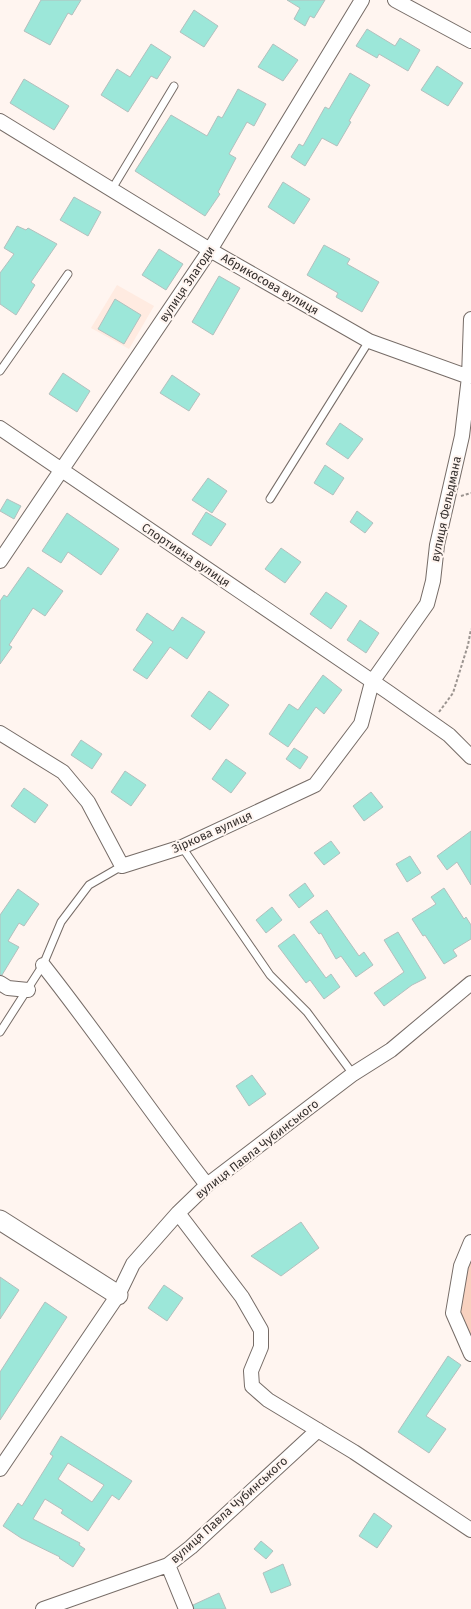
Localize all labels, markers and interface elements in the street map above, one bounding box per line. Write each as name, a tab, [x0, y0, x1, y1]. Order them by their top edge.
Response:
street label: вулиця Злагоди	[156, 243, 218, 325]
street label: Абрикосова вулиця	[219, 250, 321, 318]
street label: вулиця Фельдмана	[428, 455, 464, 563]
street label: Спортивна вулиця	[139, 520, 233, 590]
street label: Зіркова вулиця	[170, 808, 254, 856]
street label: вулиця Павла Чубинського	[193, 1097, 321, 1201]
street label: вулиця Павла Чубинського	[168, 1454, 290, 1566]

